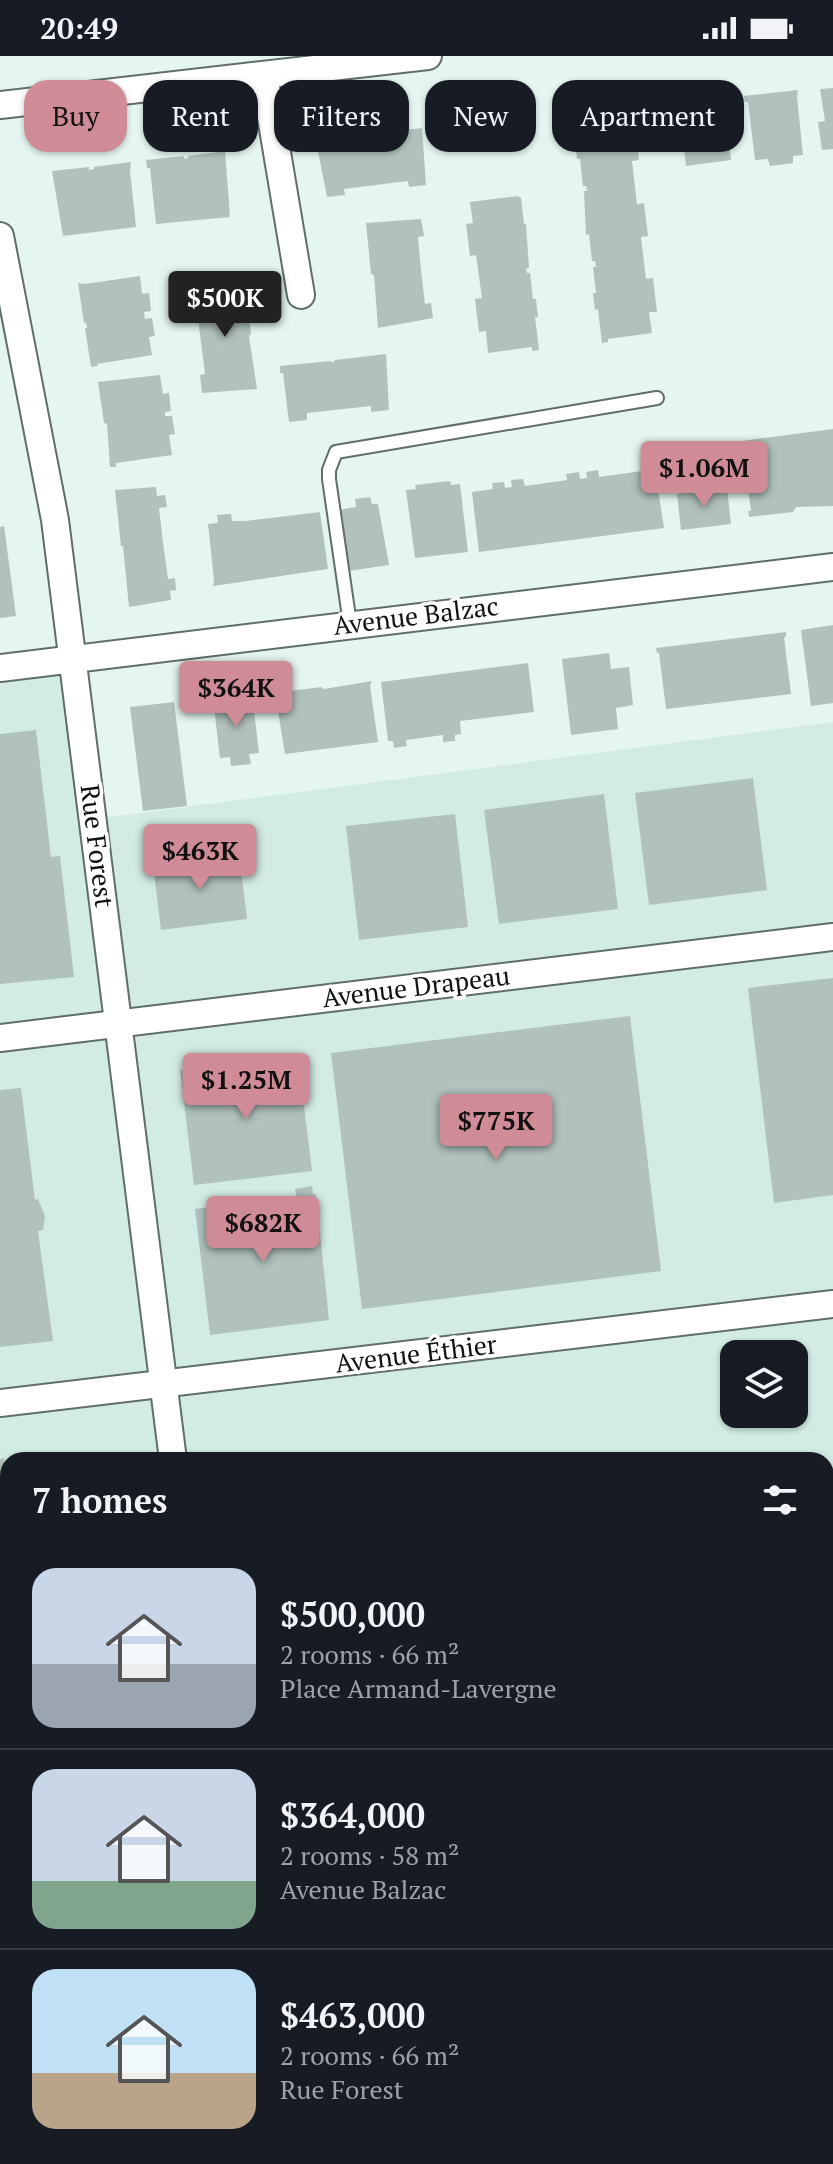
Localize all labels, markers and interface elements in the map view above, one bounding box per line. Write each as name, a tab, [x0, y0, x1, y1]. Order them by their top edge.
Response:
text: 20:49	[40, 8, 118, 48]
chip: Buy	[24, 80, 127, 152]
chip: Rent	[143, 80, 258, 152]
chip: Filters	[274, 80, 409, 152]
chip: New	[425, 80, 536, 152]
chip: Apartment	[552, 80, 744, 152]
pin: $500K	[169, 271, 281, 339]
text: $500K	[186, 280, 264, 314]
pin: $1.06M	[639, 441, 769, 509]
text: $1.06M	[659, 450, 749, 484]
street label: Avenue Balzac	[331, 588, 500, 642]
pin: $364K	[180, 661, 292, 729]
text: $364K	[197, 670, 275, 704]
street label: Rue Forest	[74, 783, 122, 910]
pin: $463K	[144, 824, 256, 892]
text: $463K	[161, 833, 239, 867]
street label: Avenue Drapeau	[320, 958, 512, 1014]
pin: $1.25M	[181, 1053, 311, 1121]
text: $1.25M	[201, 1062, 291, 1096]
pin: $775K	[440, 1094, 552, 1162]
text: $775K	[457, 1103, 535, 1137]
pin: $682K	[207, 1196, 319, 1264]
text: $682K	[224, 1205, 302, 1239]
street label: Avenue Éthier	[333, 1326, 499, 1380]
map controls	[720, 1340, 808, 1428]
button: layers	[720, 1340, 808, 1428]
text: 7 homes	[32, 1478, 167, 1523]
icon: filters	[758, 1478, 802, 1522]
text: $500,000	[280, 1592, 425, 1637]
icon: home	[96, 1600, 192, 1696]
text: 2 rooms · 66 m²	[280, 1637, 459, 1671]
text: Place Armand-Lavergne	[280, 1671, 557, 1705]
text: $364,000	[280, 1793, 425, 1838]
icon: home	[96, 1801, 192, 1897]
text: 2 rooms · 58 m²	[280, 1838, 459, 1872]
text: Avenue Balzac	[280, 1872, 446, 1906]
text: $463,000	[280, 1993, 425, 2038]
icon: home	[96, 2001, 192, 2097]
text: 2 rooms · 66 m²	[280, 2038, 459, 2072]
text: Rue Forest	[280, 2072, 403, 2106]

